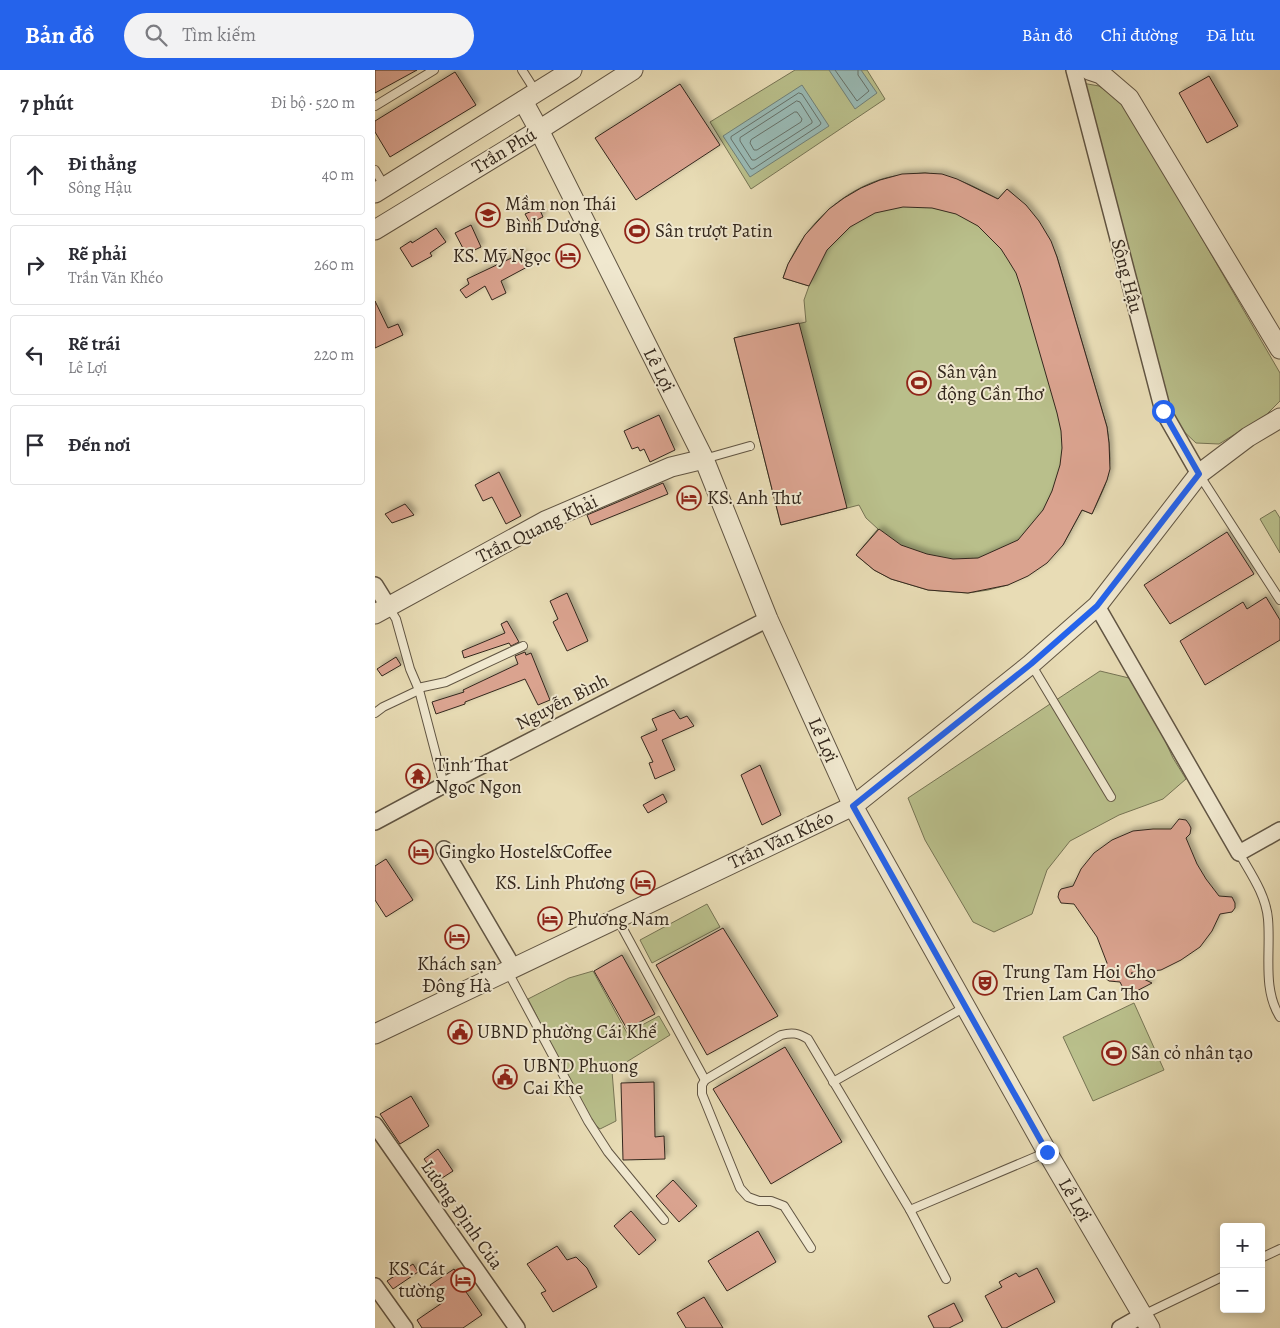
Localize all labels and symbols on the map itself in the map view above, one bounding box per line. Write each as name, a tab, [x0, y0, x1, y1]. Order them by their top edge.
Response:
street label: Trần Phú	[467, 121, 542, 180]
place label: Mầm non Thái Bình Dương	[505, 191, 616, 239]
school or university icon: Mầm non Thái Bình Dương	[475, 202, 501, 228]
sports icon: Sân trượt Patin	[624, 218, 650, 244]
place label: Sân trượt Patin	[655, 218, 773, 244]
street label: Sông Hậu	[1105, 236, 1150, 317]
place label: KS. Mỹ Ngọc	[453, 243, 551, 269]
hotel icon: KS. Mỹ Ngọc	[555, 243, 581, 269]
street label: Lê Lợi	[637, 343, 681, 397]
place label: Sân vận động Cần Thơ	[937, 359, 1045, 407]
sports icon: Sân vận động Cần Thơ	[906, 370, 932, 396]
route start	[1152, 400, 1175, 423]
hotel icon: KS. Anh Thư	[676, 485, 702, 511]
place label: KS. Anh Thư	[707, 485, 802, 511]
street label: Trần Quang Khải	[472, 488, 602, 570]
street label: Nguyễn Bình	[511, 667, 613, 737]
street label: Lê Lợi	[802, 713, 844, 767]
place label: Tinh That Ngoc Ngon	[435, 752, 522, 800]
temple icon: Tinh That Ngoc Ngon	[405, 763, 431, 789]
street label: Trần Văn Khéo	[724, 804, 838, 876]
hotel icon: Gingko Hostel&Coffee	[408, 839, 434, 865]
place label: Gingko Hostel&Coffee	[439, 839, 612, 865]
place label: KS. Linh Phương	[495, 870, 625, 896]
hotel icon: KS. Linh Phương	[630, 870, 656, 896]
hotel icon: Phương Nam	[537, 906, 563, 932]
place label: Phương Nam	[567, 906, 670, 932]
hotel icon: Khách sạn Đông Hà	[444, 924, 470, 950]
place label: Khách sạn Đông Hà	[417, 951, 497, 999]
place label: Trung Tam Hoi Cho Trien Lam Can Tho	[1003, 959, 1156, 1007]
theatre icon: Trung Tam Hoi Cho Trien Lam Can Tho	[972, 970, 998, 996]
public building icon: UBND phường Cái Khế	[447, 1019, 473, 1045]
place label: UBND phường Cái Khế	[477, 1019, 657, 1045]
sports icon: Sân cỏ nhân tạo	[1101, 1040, 1127, 1066]
place label: Sân cỏ nhân tạo	[1131, 1040, 1253, 1066]
place label: UBND Phuong Cai Khe	[523, 1053, 639, 1101]
public building icon: UBND Phuong Cai Khe	[492, 1064, 518, 1090]
route end	[1036, 1141, 1059, 1164]
street label: Lương Định Của	[415, 1155, 509, 1275]
street label: Lê Lợi	[1052, 1173, 1098, 1227]
place label: KS. Cát tường	[388, 1256, 445, 1304]
hotel icon: KS. Cát tường	[450, 1267, 476, 1293]

